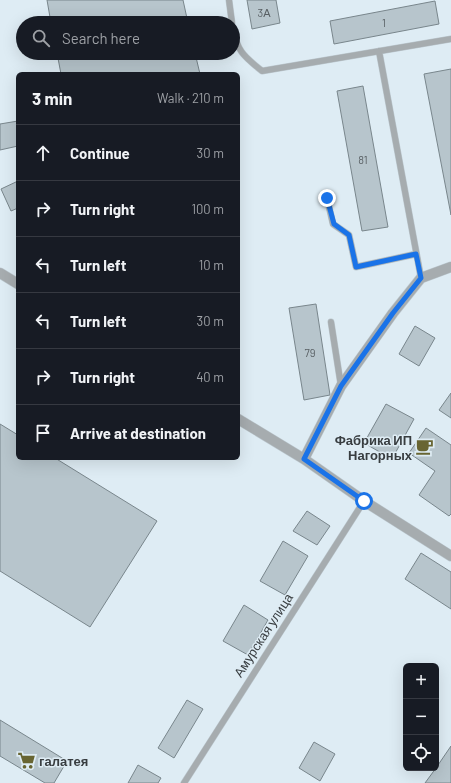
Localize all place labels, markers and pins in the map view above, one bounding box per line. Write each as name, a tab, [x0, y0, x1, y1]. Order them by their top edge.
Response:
place label: Фабрика ИП Нагорных	[335, 432, 413, 463]
cafe icon: Фабрика ИП Нагорных	[415, 437, 435, 457]
supermarket icon: галатея	[16, 751, 36, 771]
place label: галатея	[39, 753, 88, 769]

